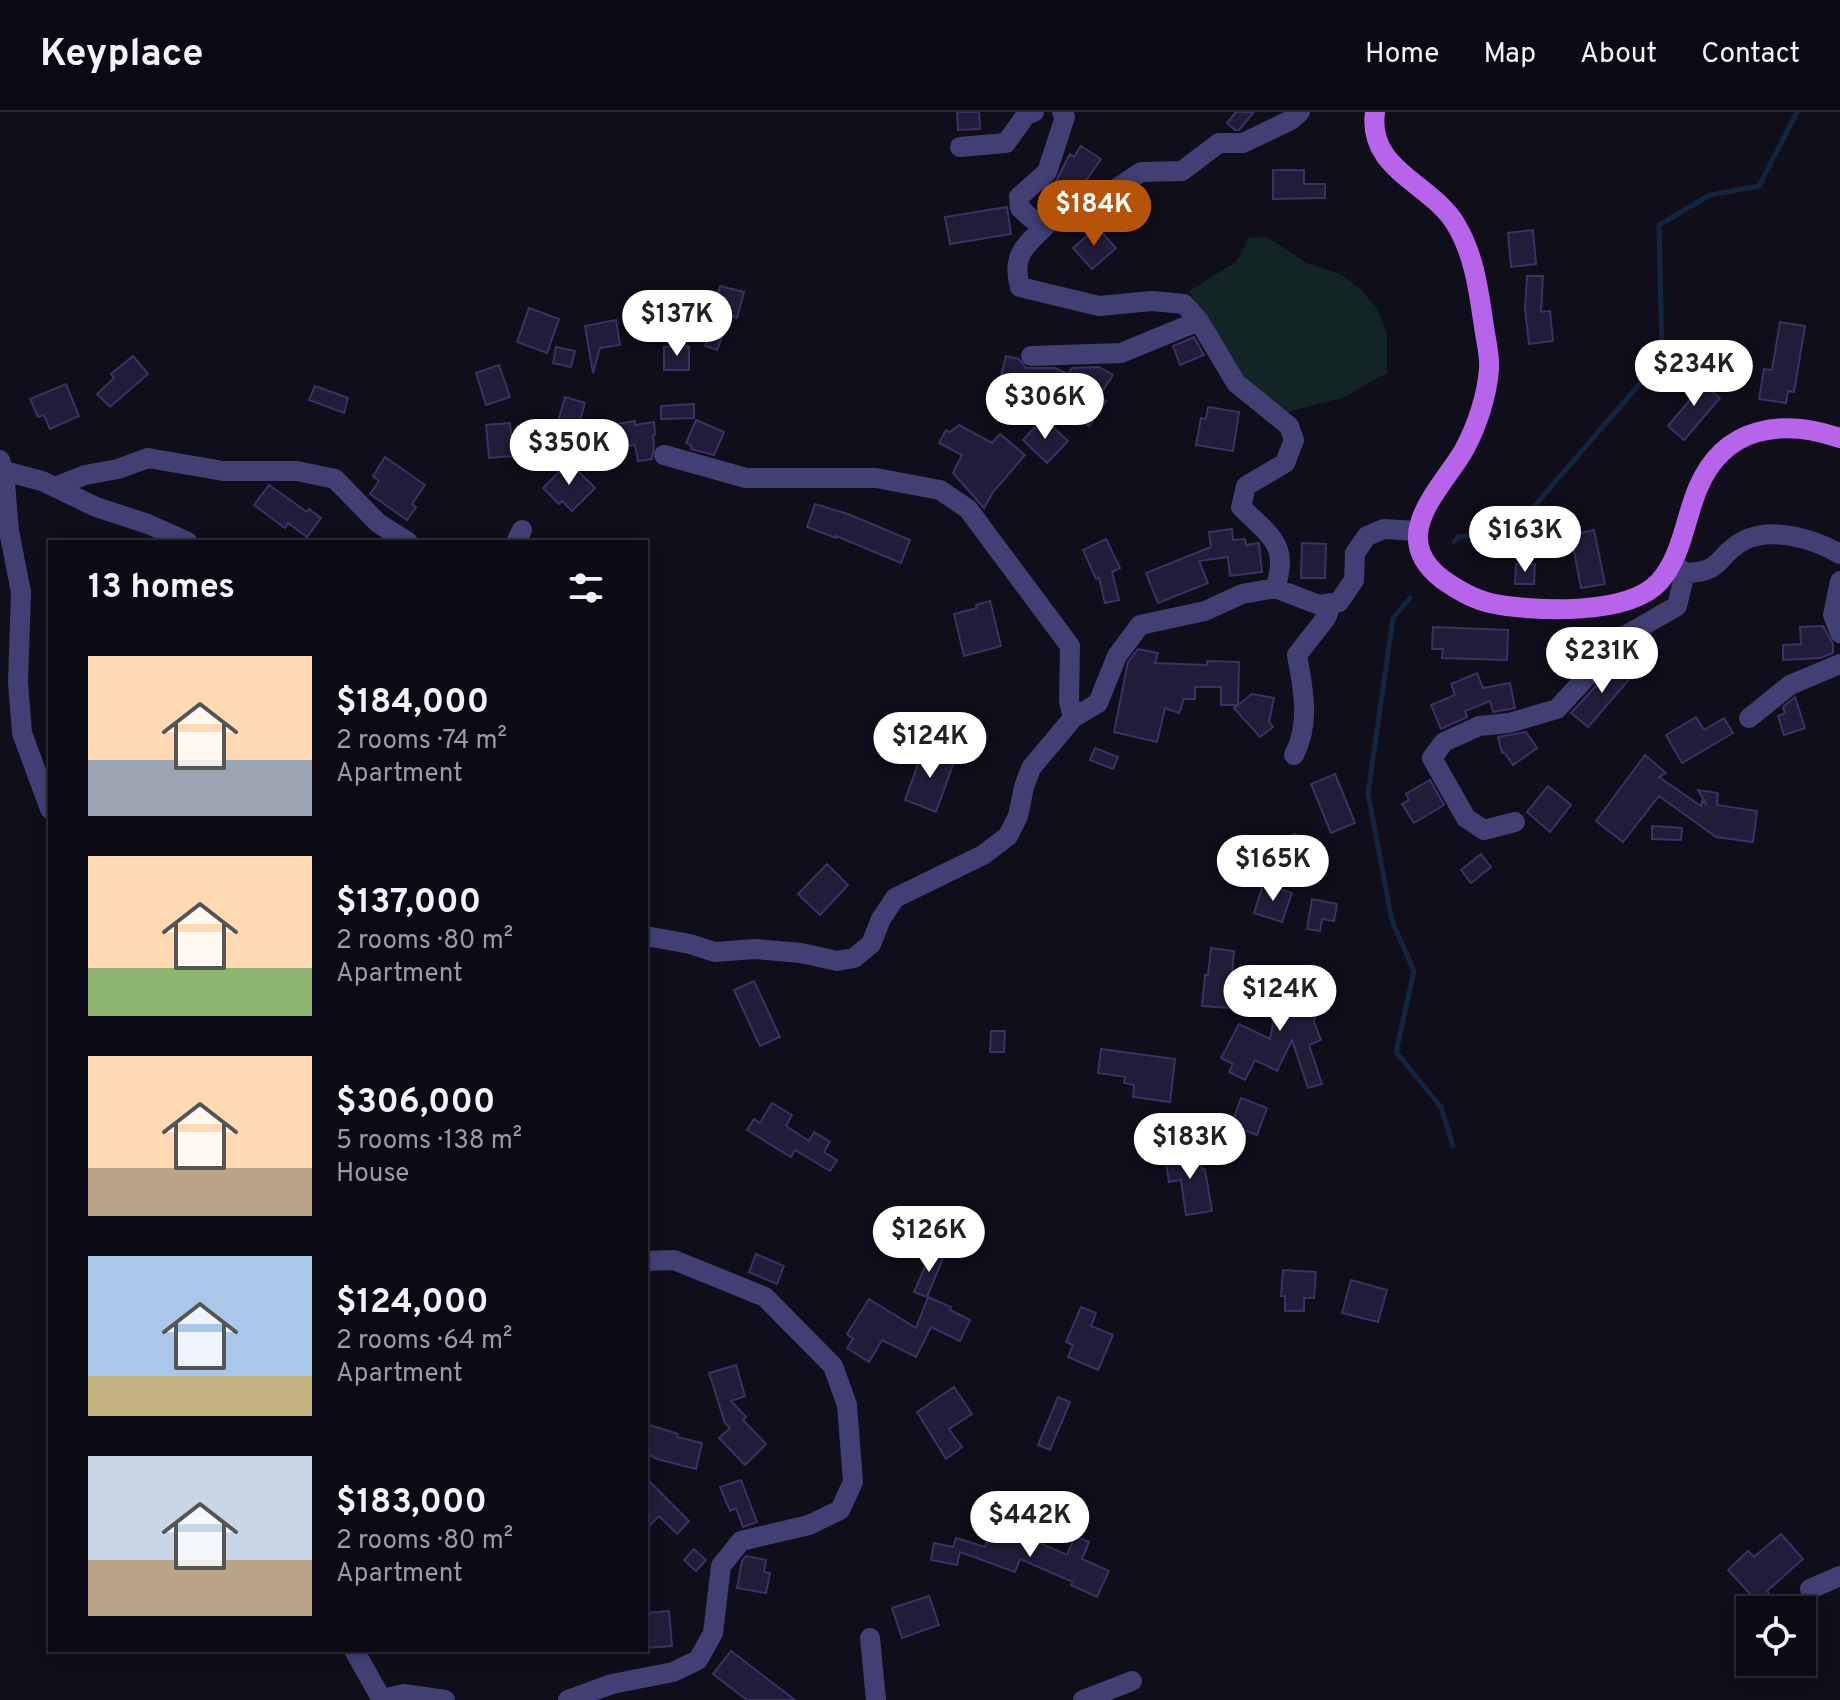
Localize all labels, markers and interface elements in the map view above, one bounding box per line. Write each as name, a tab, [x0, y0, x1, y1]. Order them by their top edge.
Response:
text: Keyplace	[40, 31, 204, 80]
text: Home	[1365, 37, 1439, 73]
text: Map	[1483, 37, 1536, 73]
text: About	[1580, 37, 1657, 73]
text: Contact	[1701, 37, 1800, 73]
pin: $184K	[1038, 180, 1150, 248]
text: $184K	[1055, 189, 1133, 222]
pin: $137K	[621, 290, 733, 358]
text: $137K	[640, 299, 714, 332]
pin: $234K	[1638, 340, 1750, 408]
text: $234K	[1653, 349, 1735, 382]
pin: $306K	[989, 373, 1101, 441]
text: $306K	[1004, 382, 1086, 415]
pin: $350K	[513, 419, 625, 487]
text: $350K	[528, 428, 610, 461]
pin: $163K	[1469, 506, 1581, 574]
text: $163K	[1487, 515, 1563, 548]
icon: filters	[564, 566, 608, 610]
text: 13 homes	[88, 567, 235, 610]
pin: $231K	[1546, 627, 1658, 695]
text: $231K	[1564, 636, 1640, 669]
text: $184,000	[336, 682, 489, 725]
icon: home	[152, 688, 248, 784]
pin: $124K	[874, 712, 986, 780]
text: $124K	[891, 721, 969, 754]
text: 2 rooms · 74 m²	[336, 725, 507, 758]
text: Apartment	[336, 758, 463, 791]
pin: $165K	[1217, 835, 1329, 903]
text: $165K	[1235, 844, 1311, 877]
text: $137,000	[336, 882, 481, 925]
icon: home	[152, 888, 248, 984]
text: 2 rooms · 80 m²	[336, 925, 513, 958]
text: Apartment	[336, 958, 463, 991]
pin: $124K	[1224, 965, 1336, 1033]
text: $124K	[1241, 974, 1319, 1007]
text: $306,000	[336, 1082, 495, 1125]
icon: home	[152, 1088, 248, 1184]
pin: $183K	[1134, 1113, 1246, 1181]
text: $183K	[1152, 1122, 1228, 1155]
text: 5 rooms · 138 m²	[336, 1125, 522, 1158]
text: House	[336, 1158, 409, 1191]
pin: $126K	[873, 1206, 985, 1274]
text: $126K	[891, 1215, 967, 1248]
text: $124,000	[336, 1282, 489, 1325]
icon: home	[152, 1288, 248, 1384]
text: 2 rooms · 64 m²	[336, 1325, 512, 1358]
text: Apartment	[336, 1358, 463, 1391]
text: $183,000	[336, 1482, 487, 1525]
icon: home	[152, 1488, 248, 1584]
pin: $442K	[974, 1491, 1086, 1559]
text: $442K	[988, 1500, 1072, 1533]
text: 2 rooms · 80 m²	[336, 1525, 513, 1558]
text: Apartment	[336, 1558, 463, 1591]
map controls	[1736, 1596, 1816, 1676]
button: locate	[1736, 1596, 1816, 1676]

